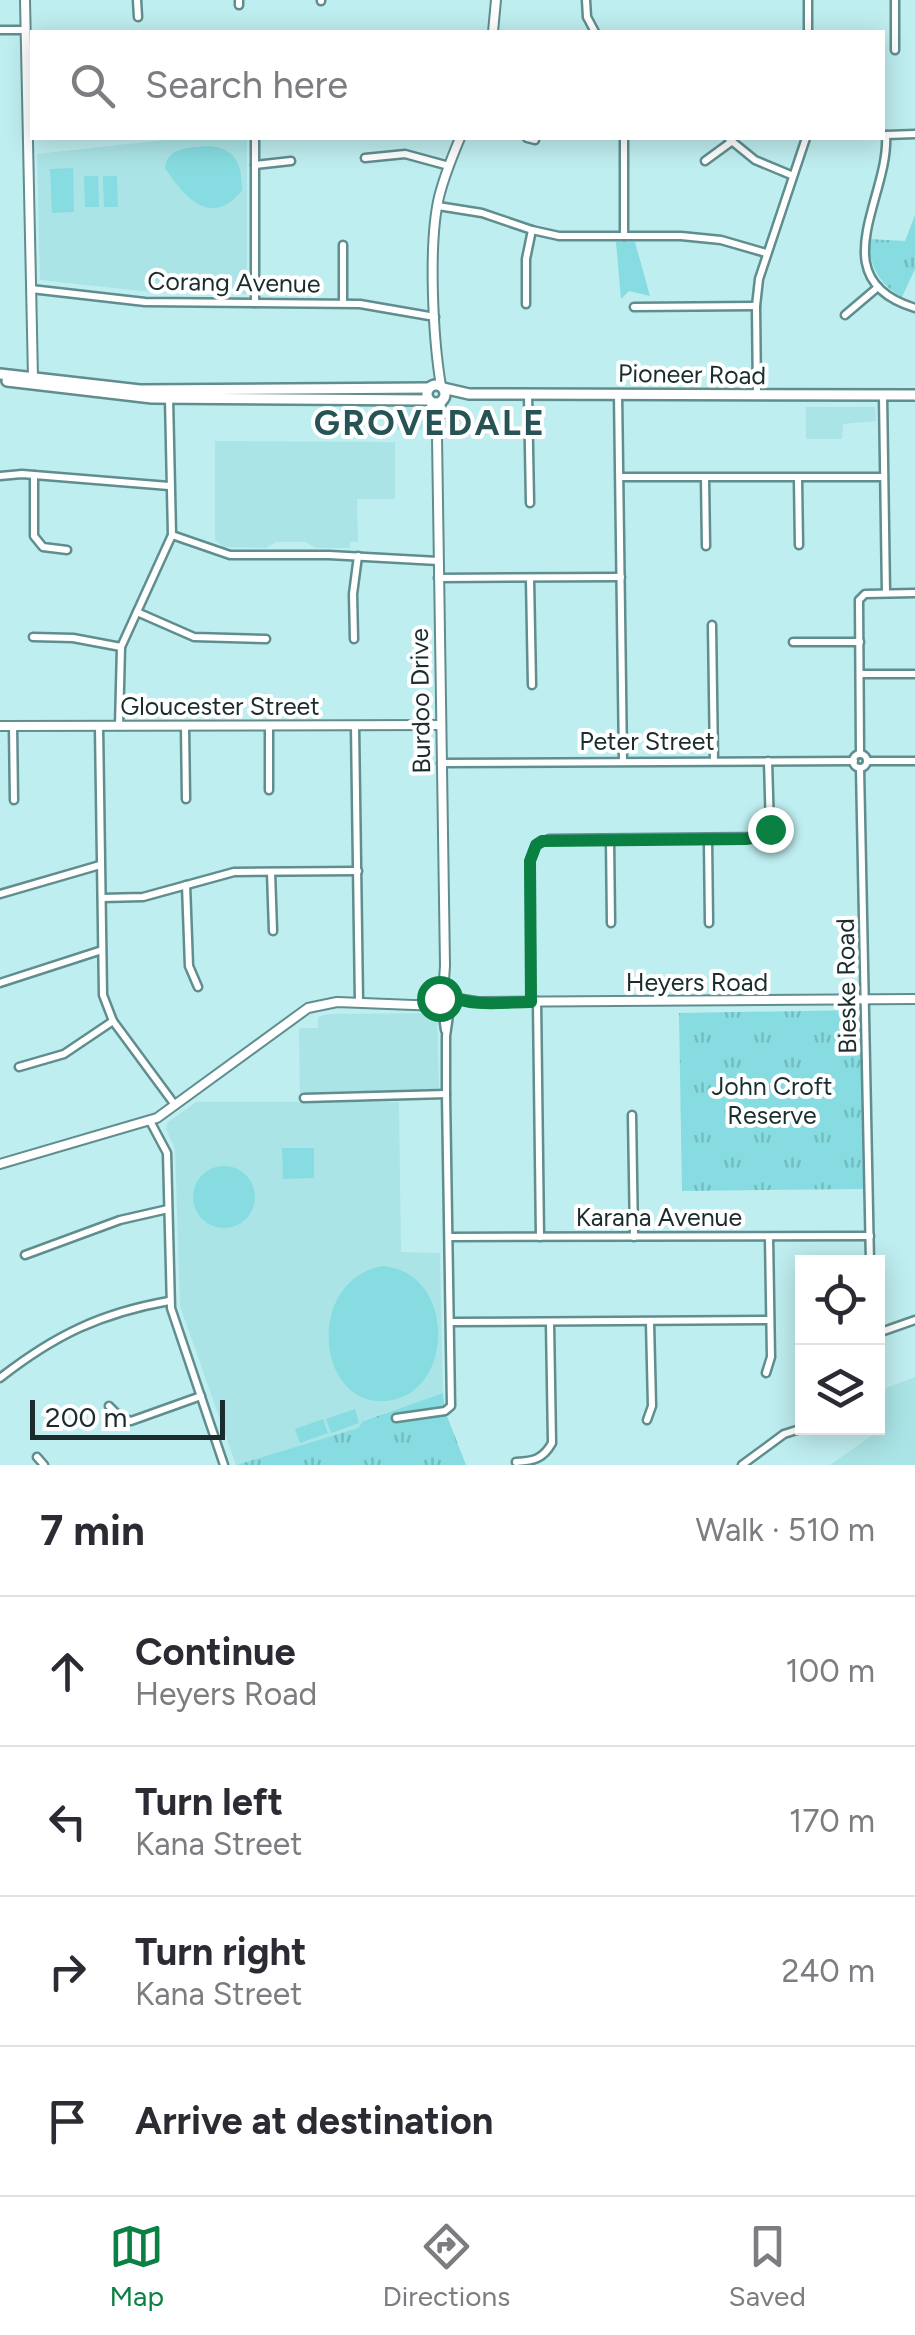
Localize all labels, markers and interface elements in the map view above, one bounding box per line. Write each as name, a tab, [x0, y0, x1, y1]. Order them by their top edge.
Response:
search box	[30, 30, 885, 140]
icon: search	[65, 58, 120, 113]
text: Search here	[145, 62, 348, 108]
street label: Corang Avenue	[147, 265, 321, 299]
street label: Pioneer Road	[618, 358, 766, 390]
district label: GROVEDALE	[314, 402, 546, 444]
street label: Burdoo Drive	[404, 628, 436, 774]
street label: Gloucester Street	[120, 691, 320, 721]
street label: Peter Street	[579, 726, 715, 756]
route end	[748, 807, 794, 853]
street label: Bieske Road	[830, 918, 862, 1054]
street label: Heyers Road	[626, 967, 768, 997]
route start	[417, 976, 463, 1022]
park label: John Croft Reserve	[711, 1071, 833, 1130]
street label: Karana Avenue	[576, 1202, 742, 1232]
map controls	[795, 1255, 885, 1435]
button: locate	[795, 1255, 885, 1345]
button: layers	[795, 1345, 885, 1435]
scale bar	[30, 1395, 225, 1440]
text: 200 m	[45, 1400, 127, 1434]
text: 7 min	[40, 1505, 145, 1556]
text: Walk · 510 m	[696, 1511, 875, 1549]
text: Continue	[135, 1629, 296, 1675]
icon: ahead	[40, 1644, 95, 1699]
text: 100 m	[786, 1652, 875, 1690]
text: Heyers Road	[135, 1675, 317, 1713]
text: Turn left	[135, 1779, 283, 1825]
icon: left	[40, 1794, 95, 1849]
text: 170 m	[789, 1802, 875, 1840]
text: Kana Street	[135, 1825, 302, 1863]
text: Turn right	[135, 1929, 307, 1975]
icon: right	[40, 1944, 95, 1999]
text: 240 m	[782, 1952, 875, 1990]
text: Kana Street	[135, 1975, 302, 2013]
icon: arrive	[40, 2094, 95, 2149]
text: Arrive at destination	[135, 2098, 493, 2144]
tab: Map	[109, 2219, 164, 2313]
tab: Directions	[383, 2219, 510, 2313]
tab: Saved	[729, 2219, 806, 2313]

